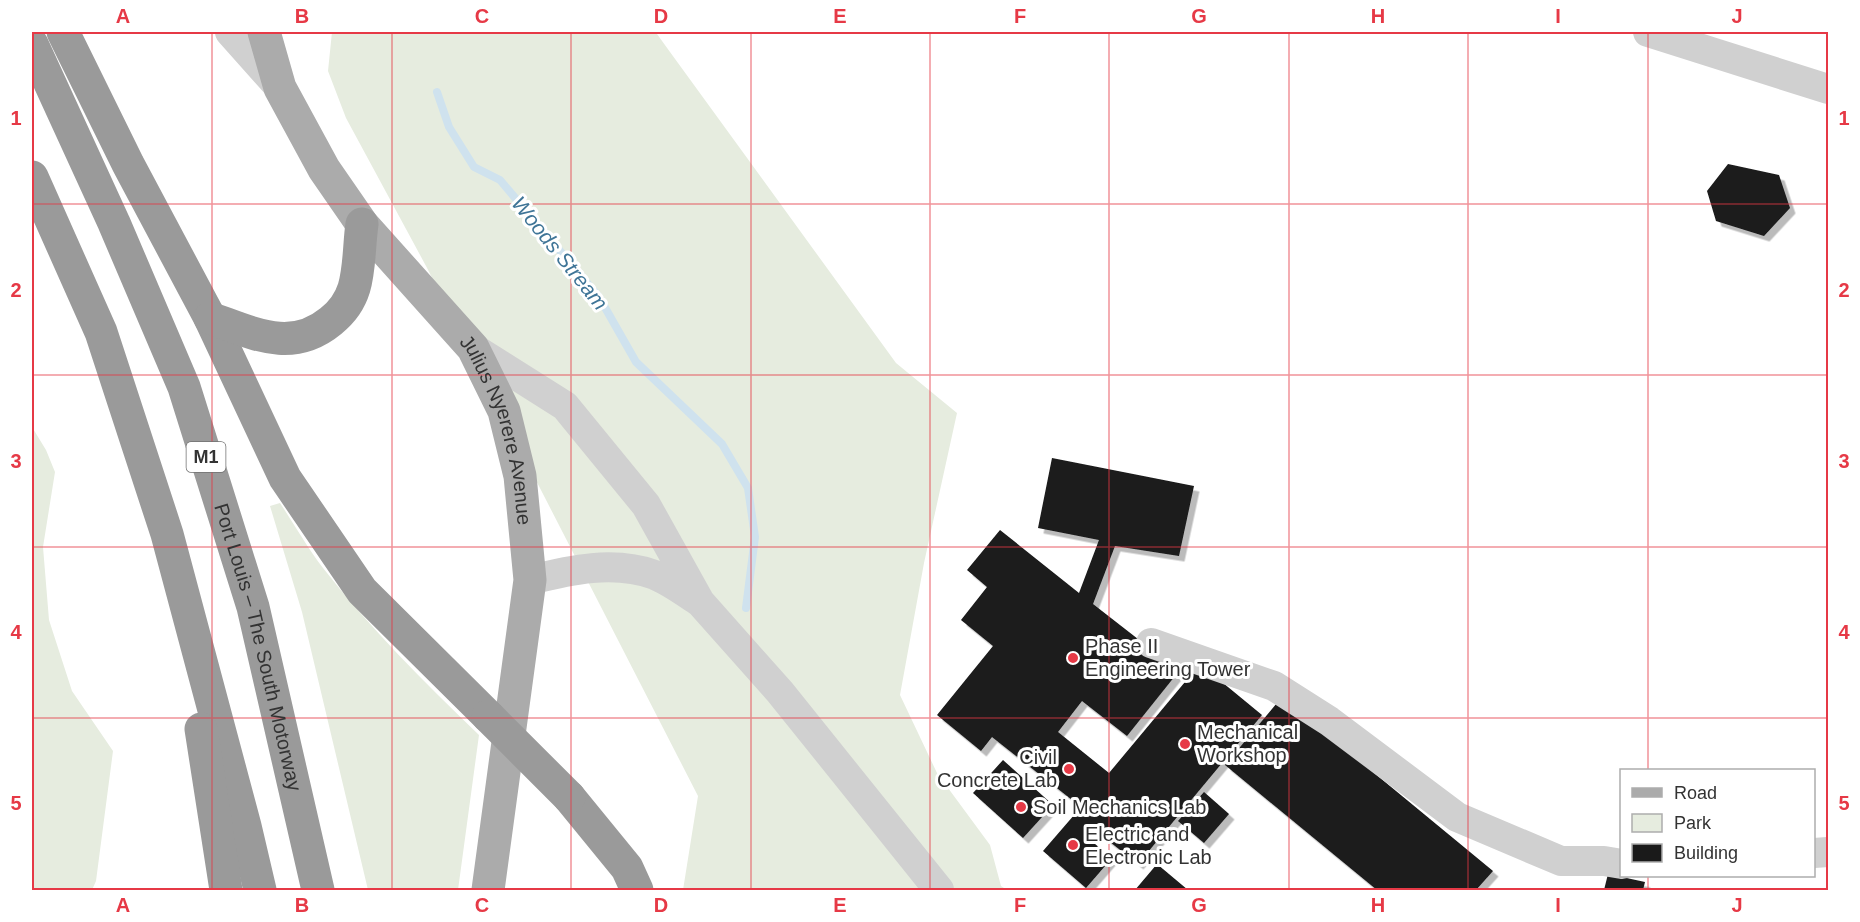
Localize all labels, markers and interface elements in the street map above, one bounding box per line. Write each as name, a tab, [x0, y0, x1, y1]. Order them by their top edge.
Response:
text: A	[116, 5, 130, 27]
text: B	[295, 5, 309, 27]
text: C	[475, 5, 489, 27]
text: D	[654, 5, 668, 27]
text: E	[833, 5, 847, 27]
text: F	[1014, 5, 1026, 27]
text: G	[1191, 5, 1207, 27]
text: H	[1371, 5, 1385, 27]
text: I	[1555, 5, 1561, 27]
text: J	[1731, 5, 1743, 27]
text: 1	[10, 107, 22, 129]
text: 1	[1838, 107, 1850, 129]
water label: Woods Stream	[507, 192, 613, 314]
text: 2	[10, 279, 22, 301]
text: 2	[1838, 279, 1850, 301]
street label: Julius Nyerere Avenue	[456, 331, 536, 526]
road number: M1	[186, 442, 226, 472]
text: 3	[10, 450, 22, 472]
text: 3	[1838, 450, 1850, 472]
street label: Port Louis – The South Motorway	[210, 501, 306, 793]
text: 4	[10, 621, 22, 643]
text: 4	[1838, 621, 1850, 643]
place label: Phase II Engineering Tower	[1085, 635, 1251, 680]
marker: Phase II Engineering Tower	[1066, 651, 1080, 665]
place label: Mechanical Workshop	[1197, 721, 1298, 766]
marker: Mechanical Workshop	[1178, 737, 1192, 751]
place label: Civil Concrete Lab	[937, 746, 1057, 791]
marker: Civil Concrete Lab	[1062, 762, 1076, 776]
legend	[1620, 769, 1815, 877]
text: Road	[1674, 783, 1717, 803]
text: 5	[10, 792, 22, 814]
text: 5	[1838, 792, 1850, 814]
place label: Soil Mechanics Lab	[1033, 796, 1206, 818]
marker: Soil Mechanics Lab	[1014, 800, 1028, 814]
text: Park	[1674, 813, 1712, 833]
place label: Electric and Electronic Lab	[1085, 823, 1212, 868]
marker: Electric and Electronic Lab	[1066, 838, 1080, 852]
text: Building	[1674, 843, 1738, 863]
text: A	[116, 894, 130, 916]
text: B	[295, 894, 309, 916]
text: C	[475, 894, 489, 916]
text: D	[654, 894, 668, 916]
text: E	[833, 894, 847, 916]
text: F	[1014, 894, 1026, 916]
text: G	[1191, 894, 1207, 916]
text: H	[1371, 894, 1385, 916]
text: I	[1555, 894, 1561, 916]
text: J	[1731, 894, 1743, 916]

